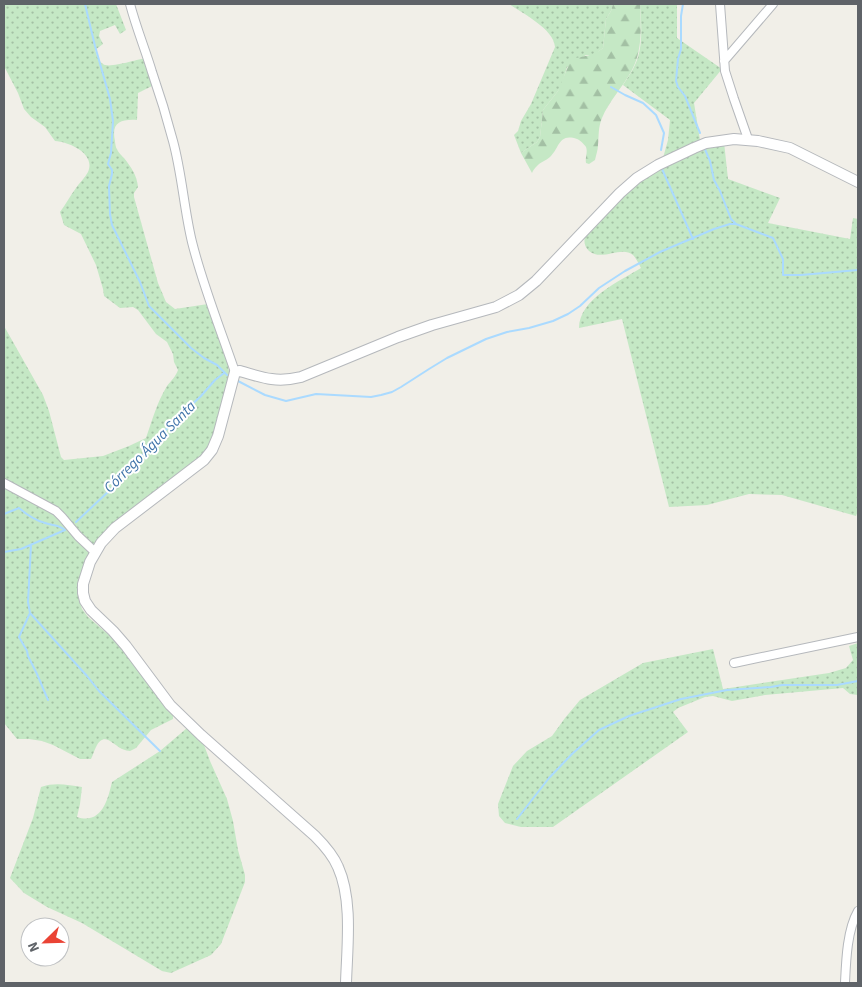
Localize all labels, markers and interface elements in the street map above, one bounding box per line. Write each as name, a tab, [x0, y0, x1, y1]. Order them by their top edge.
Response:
water label: Córrego Água Santa	[99, 396, 201, 498]
north arrow	[20, 917, 70, 967]
text: N	[23, 938, 45, 955]

